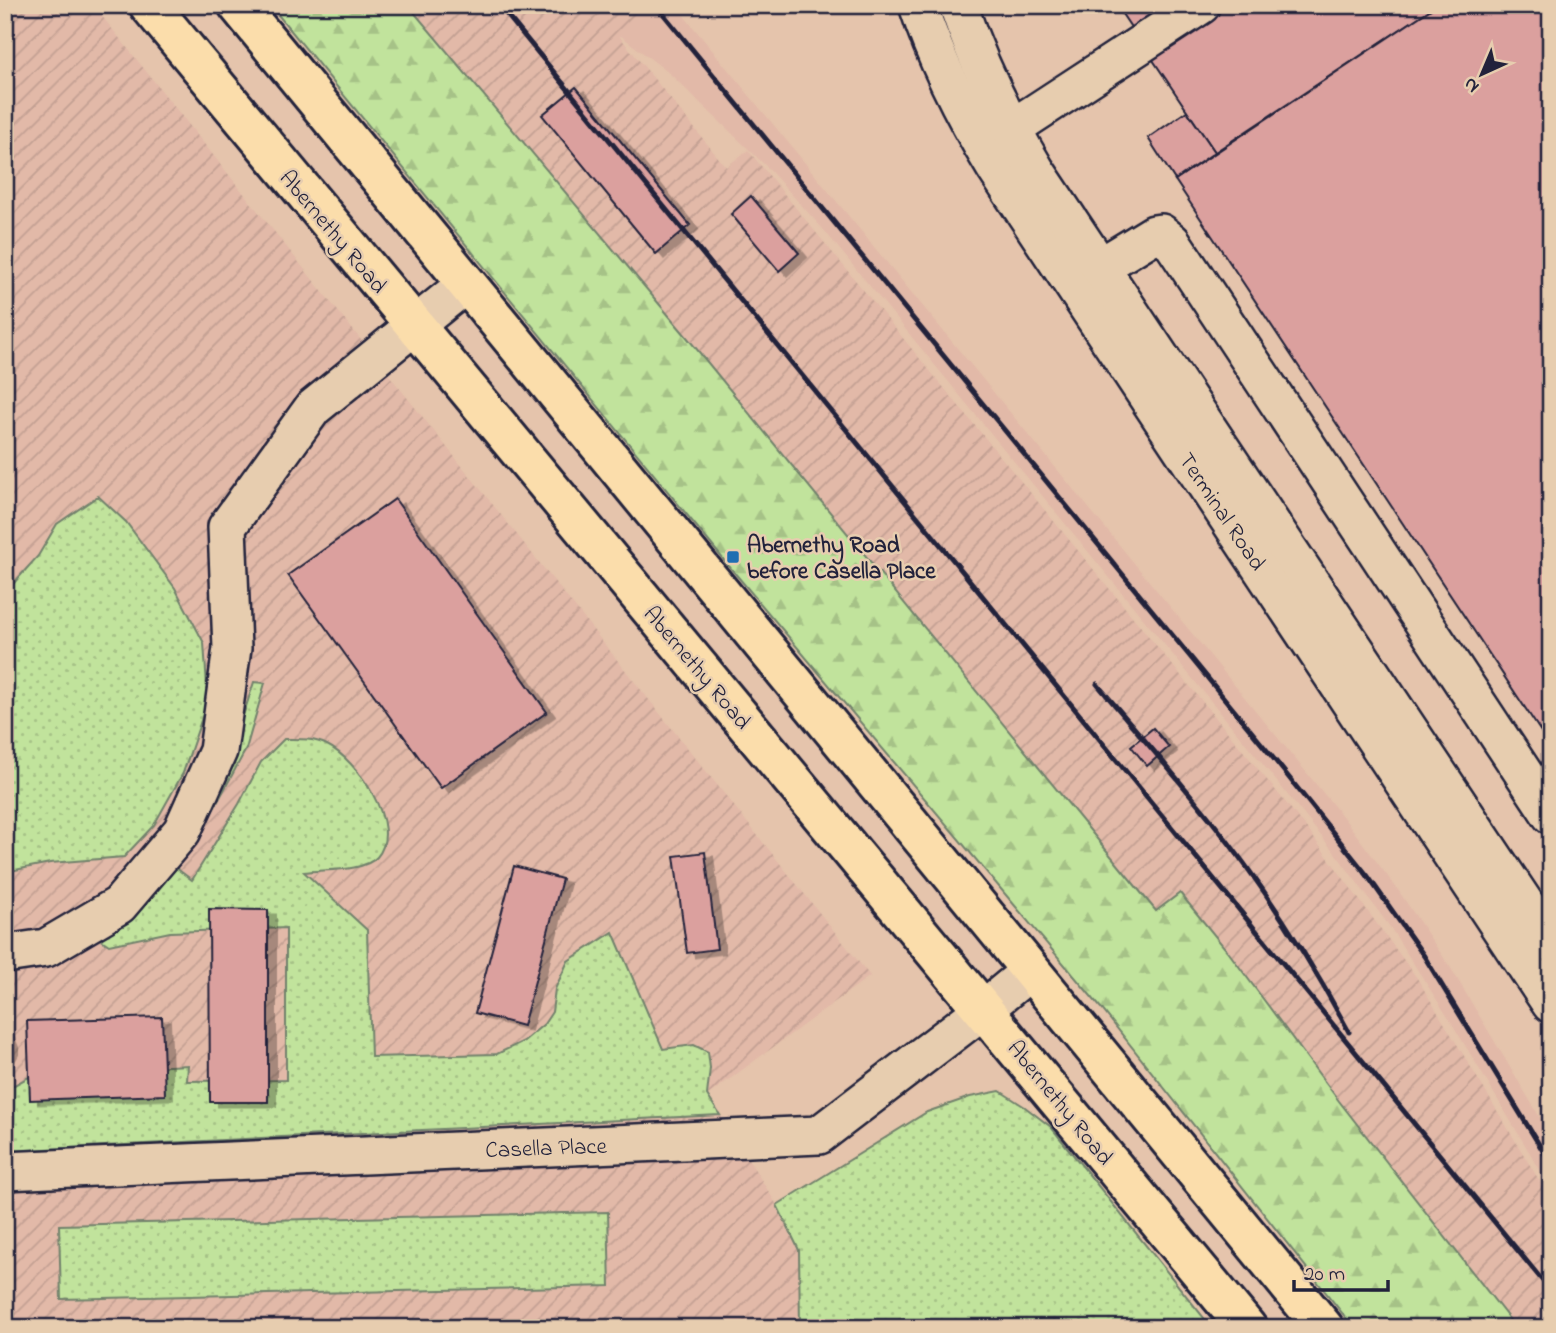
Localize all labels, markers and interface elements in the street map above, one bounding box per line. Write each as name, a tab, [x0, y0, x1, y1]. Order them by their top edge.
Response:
north arrow	[1448, 38, 1518, 108]
text: N	[1458, 70, 1486, 99]
street label: Abernethy Road	[269, 164, 394, 303]
street label: Terminal Road	[1169, 447, 1273, 578]
place label: Abernethy Road before Casella Place	[747, 530, 936, 589]
marker: Abernethy Road before Casella Place	[725, 549, 741, 565]
street label: Abernethy Road	[633, 600, 758, 739]
street label: Abernethy Road	[997, 1034, 1120, 1175]
street label: Casella Place	[485, 1131, 608, 1168]
scale bar	[1294, 1249, 1388, 1293]
text: 20 m	[1304, 1260, 1345, 1290]

